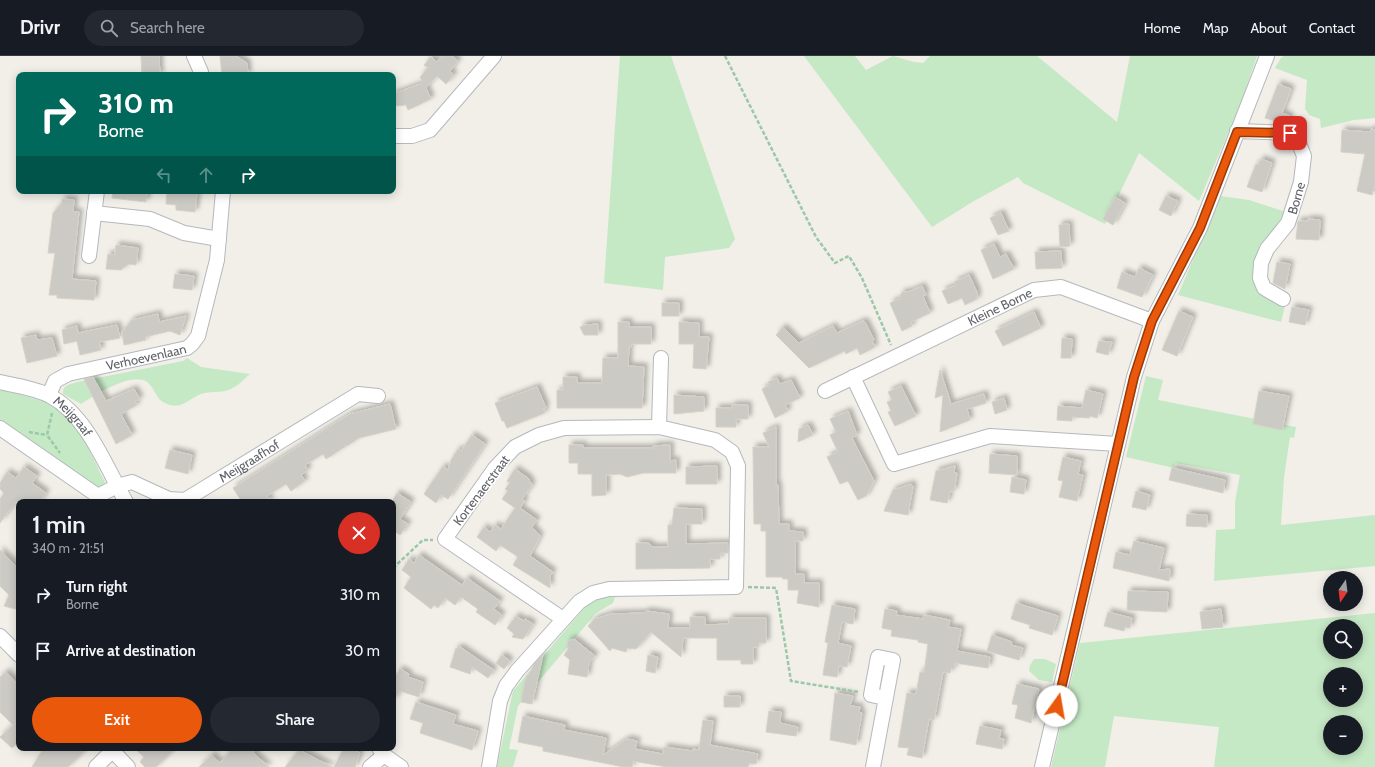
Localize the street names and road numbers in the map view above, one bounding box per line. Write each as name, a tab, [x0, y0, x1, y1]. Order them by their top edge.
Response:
street label: Borne	[1284, 180, 1308, 216]
street label: Kleine Borne	[965, 284, 1035, 329]
street label: Verhoevenlaan	[104, 340, 188, 373]
street label: Meijgraaf	[51, 392, 96, 440]
street label: Meijgraafhof	[216, 436, 283, 485]
street label: Kortenaerstraat	[449, 451, 513, 528]

